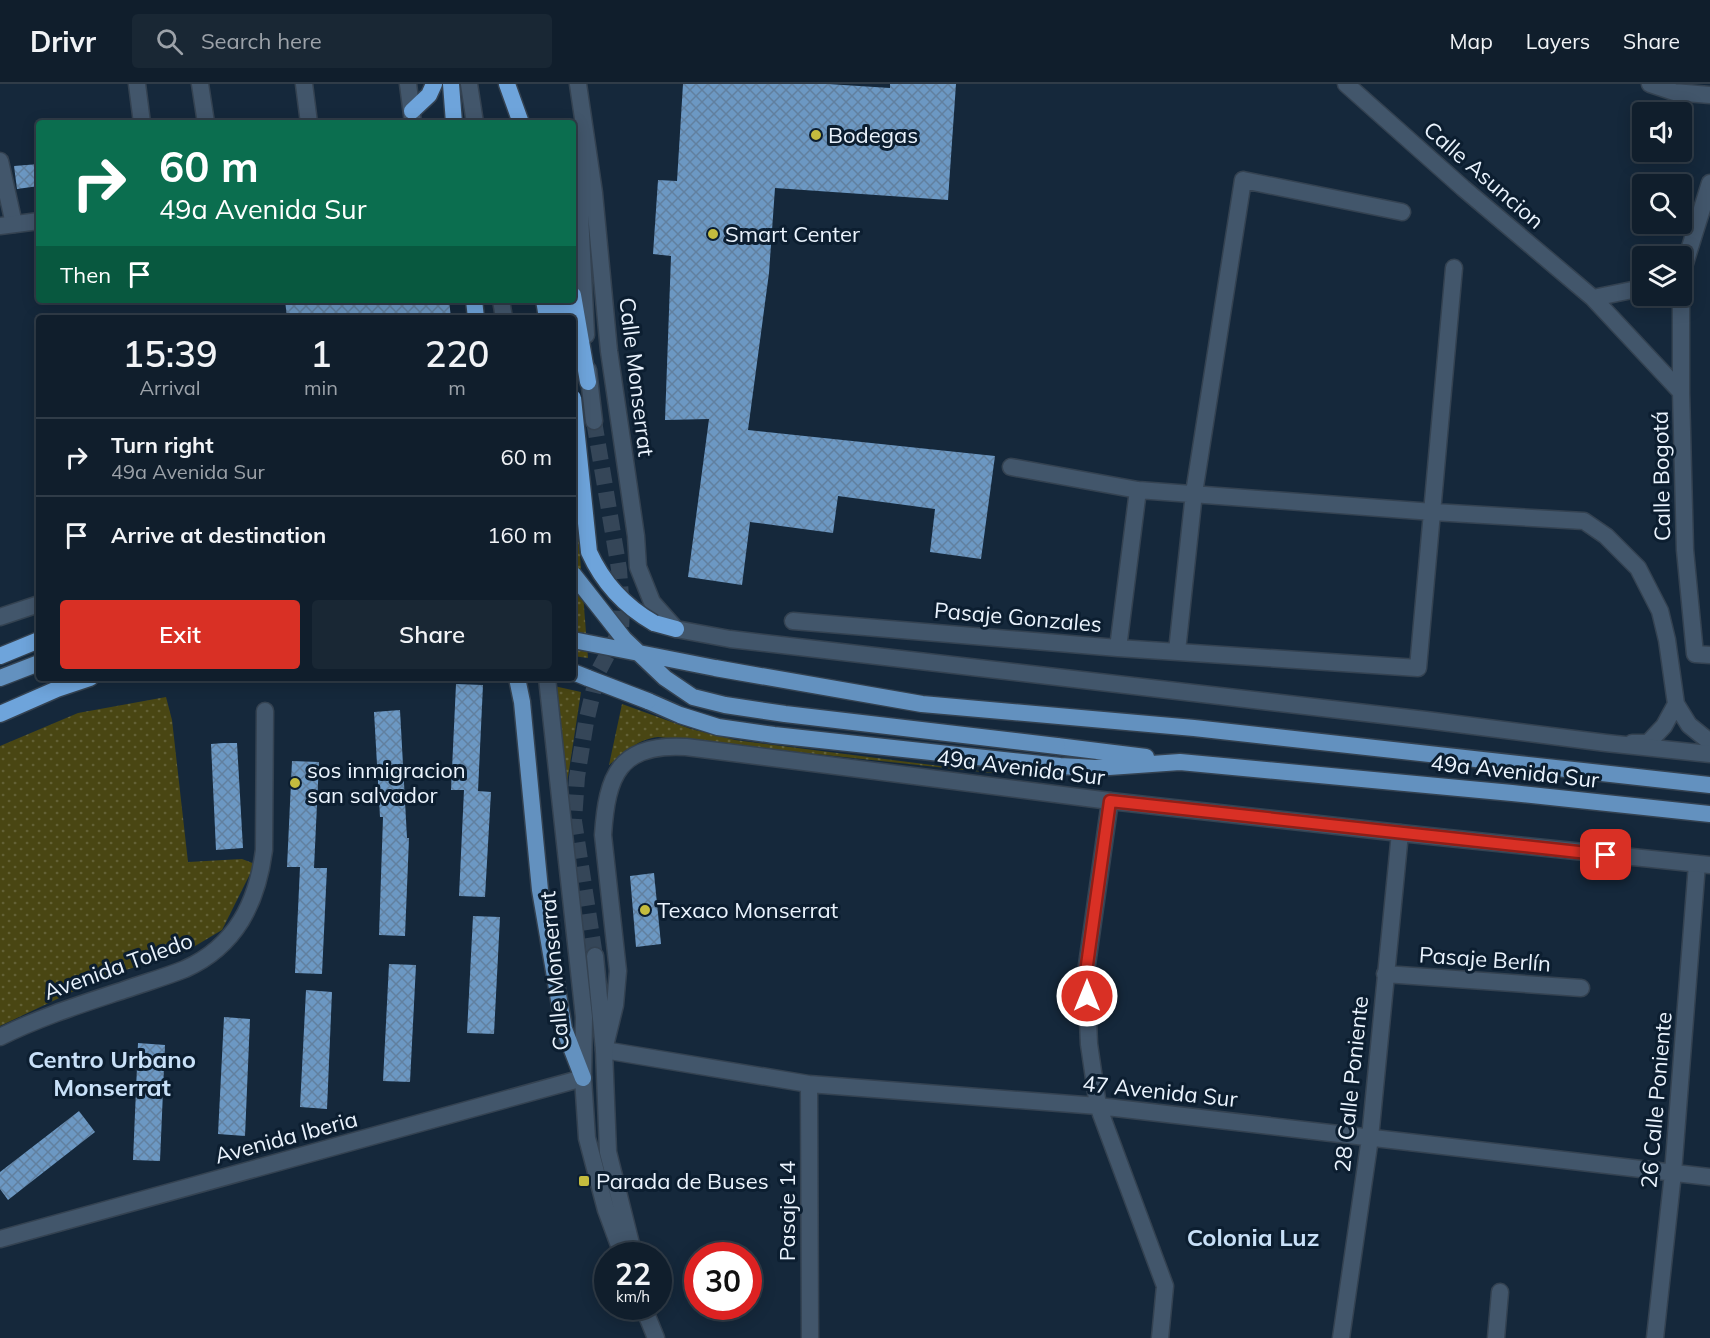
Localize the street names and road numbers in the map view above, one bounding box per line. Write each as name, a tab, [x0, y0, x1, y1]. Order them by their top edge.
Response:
street label: Calle Asuncion	[1418, 115, 1550, 235]
street label: Calle Monserrat	[613, 296, 661, 458]
street label: Calle Bogotá	[1646, 411, 1676, 541]
street label: Pasaje Gonzales	[933, 596, 1103, 638]
street label: 49a Avenida Sur	[935, 743, 1107, 791]
street label: 49a Avenida Sur	[1429, 748, 1601, 794]
street label: Calle Monserrat	[533, 890, 575, 1052]
street label: Avenida Toledo	[40, 926, 196, 1006]
street label: Pasaje Berlín	[1418, 940, 1552, 978]
street label: 28 Calle Poniente	[1328, 994, 1374, 1174]
street label: 26 Calle Poniente	[1634, 1011, 1678, 1189]
street label: 47 Avenida Sur	[1081, 1069, 1239, 1113]
street label: Avenida Iberia	[212, 1105, 360, 1169]
street label: Pasaje 14	[773, 1161, 801, 1261]

